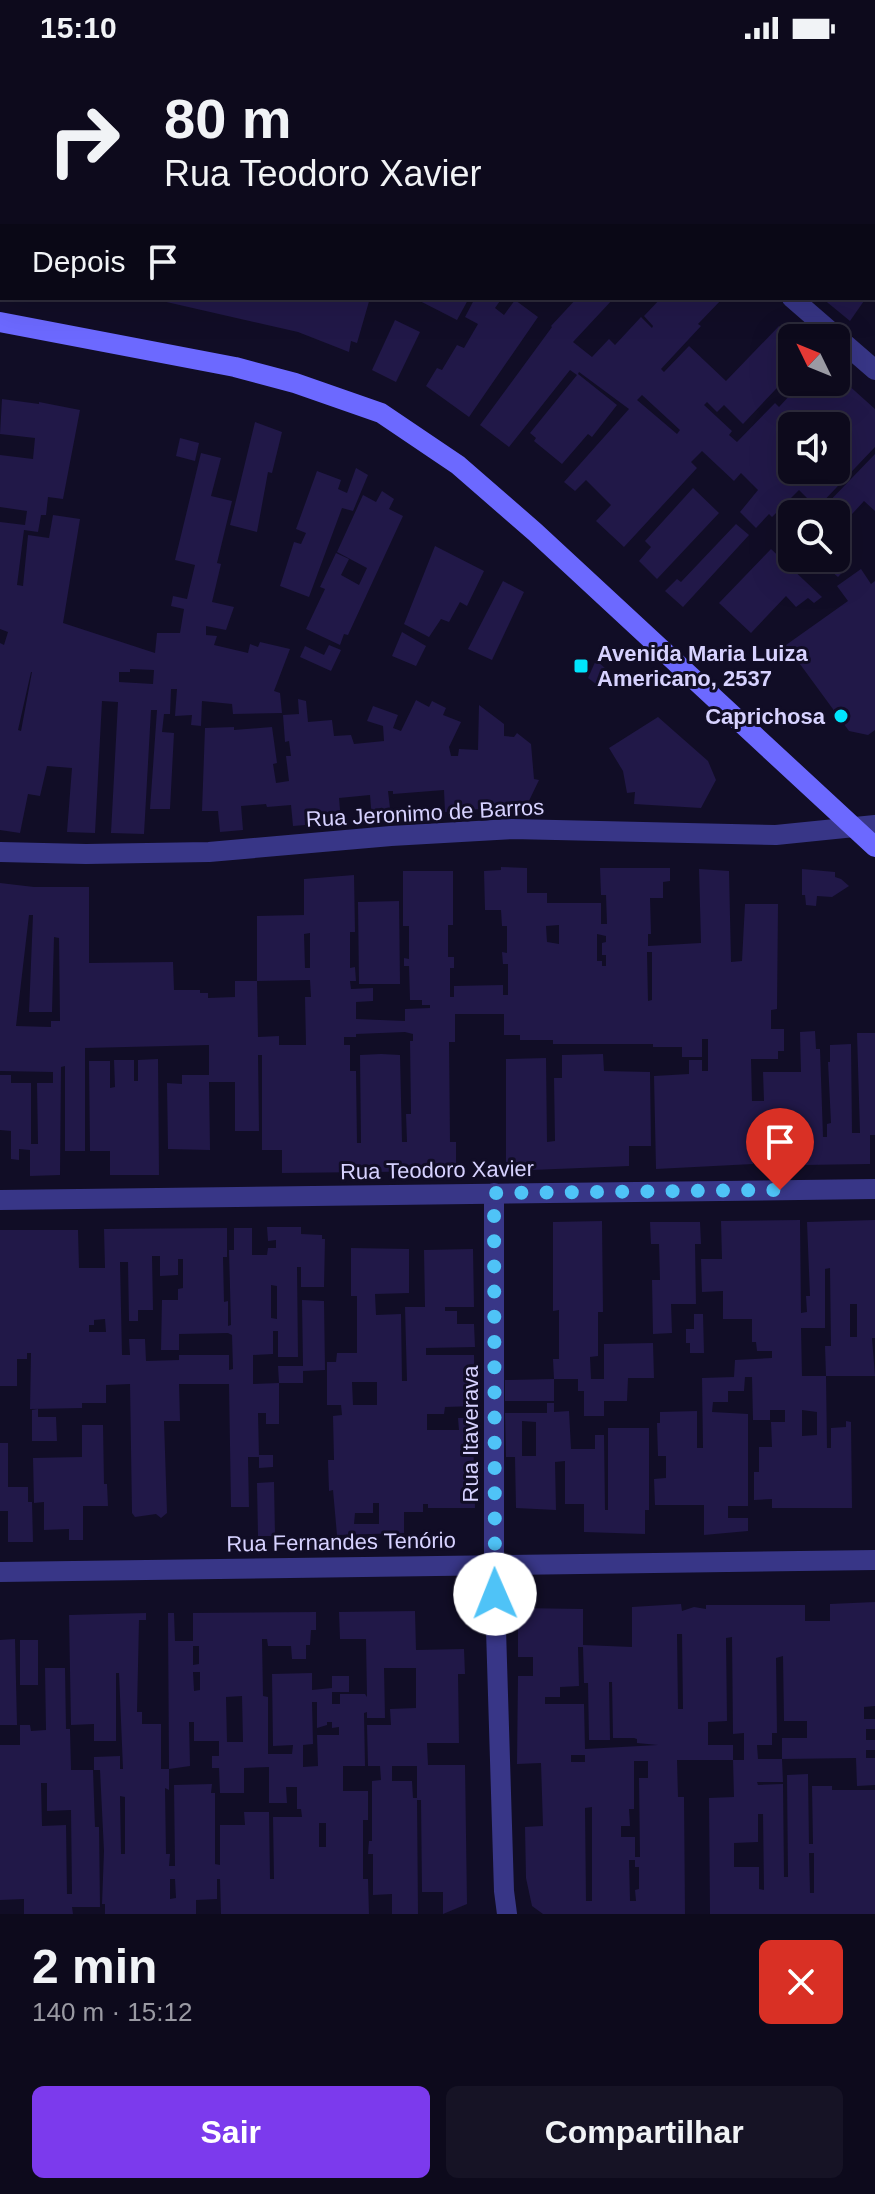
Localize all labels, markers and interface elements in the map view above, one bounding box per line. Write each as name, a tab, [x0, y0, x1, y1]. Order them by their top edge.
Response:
text: 15:10	[40, 11, 117, 44]
text: 80 m	[164, 87, 292, 150]
icon: right	[32, 88, 136, 192]
text: Rua Teodoro Xavier	[164, 153, 482, 194]
icon: arrive	[141, 240, 185, 284]
text: Depois	[32, 245, 125, 278]
north arrow	[778, 324, 850, 396]
map controls	[778, 324, 850, 572]
button: sound	[778, 412, 850, 484]
button: search	[778, 500, 850, 572]
place label: Avenida Maria Luiza Americano, 2537	[597, 641, 808, 691]
marker: Avenida Maria Luiza Americano, 2537	[572, 657, 590, 675]
place label: Caprichosa	[705, 704, 826, 729]
marker: Caprichosa	[832, 707, 850, 725]
street label: Rua Jeronimo de Barros	[305, 794, 545, 832]
pin	[746, 1108, 814, 1190]
icon: arrive	[758, 1120, 802, 1164]
street label: Rua Teodoro Xavier	[340, 1156, 534, 1184]
street label: Rua Itaverava	[458, 1365, 483, 1502]
street label: Rua Fernandes Tenório	[226, 1527, 456, 1557]
position arrow	[453, 1552, 537, 1636]
text: 2 min	[32, 1940, 157, 1993]
button: close	[759, 1940, 843, 2024]
text: 140 m · 15:12	[32, 1997, 192, 2027]
button: Sair	[32, 2086, 430, 2178]
button: Compartilhar	[446, 2086, 843, 2178]

